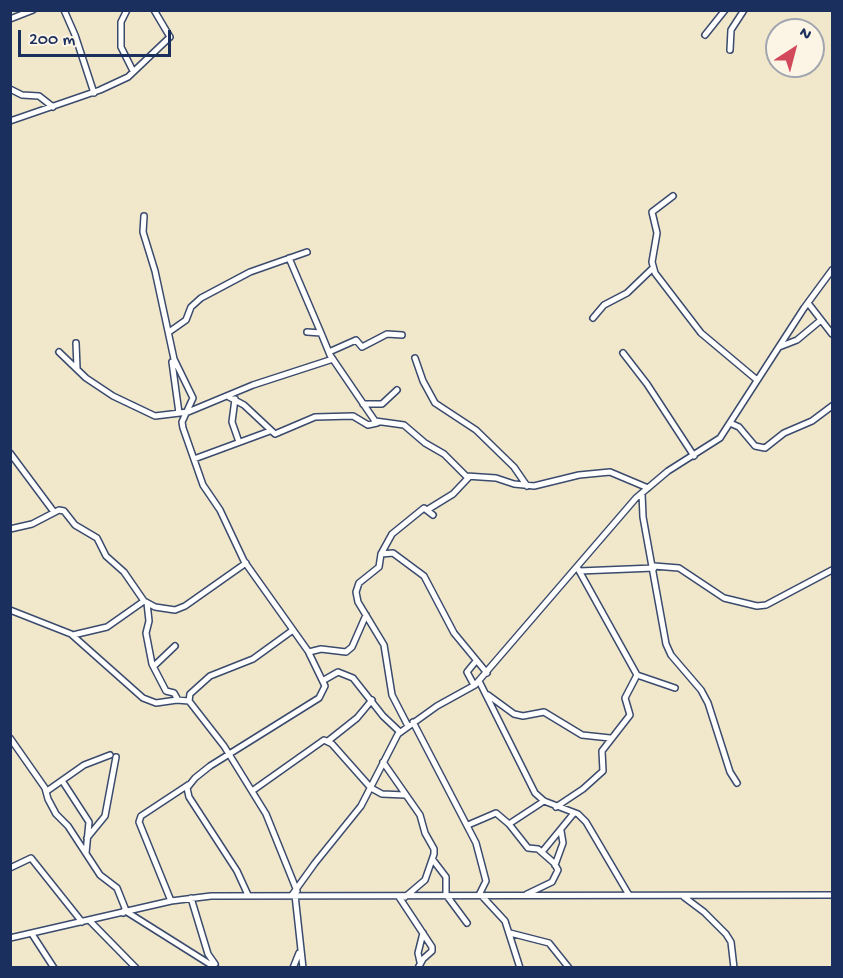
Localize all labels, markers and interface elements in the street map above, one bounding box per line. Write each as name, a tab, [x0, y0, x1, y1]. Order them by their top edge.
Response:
scale bar	[21, 18, 174, 56]
north arrow	[765, 18, 825, 78]
text: N	[795, 24, 815, 45]
text: 200 m	[29, 30, 75, 51]

